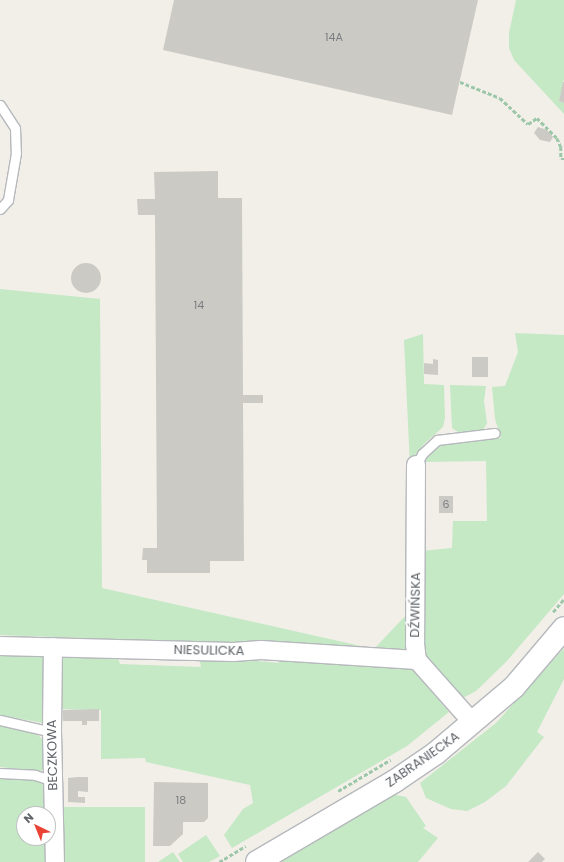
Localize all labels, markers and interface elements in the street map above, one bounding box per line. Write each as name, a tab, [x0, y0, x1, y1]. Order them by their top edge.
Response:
house number: 14A	[325, 30, 343, 44]
house number: 14	[194, 298, 204, 312]
house number: 6	[443, 497, 449, 511]
street label: DŹWIŃSKA	[408, 572, 424, 638]
street label: NIESULICKA	[173, 643, 245, 659]
street label: BECZKOWA	[45, 719, 61, 791]
street label: ZABRANIECKA	[383, 729, 463, 791]
house number: 18	[176, 793, 186, 807]
north arrow	[16, 806, 56, 846]
text: N	[20, 809, 37, 827]

